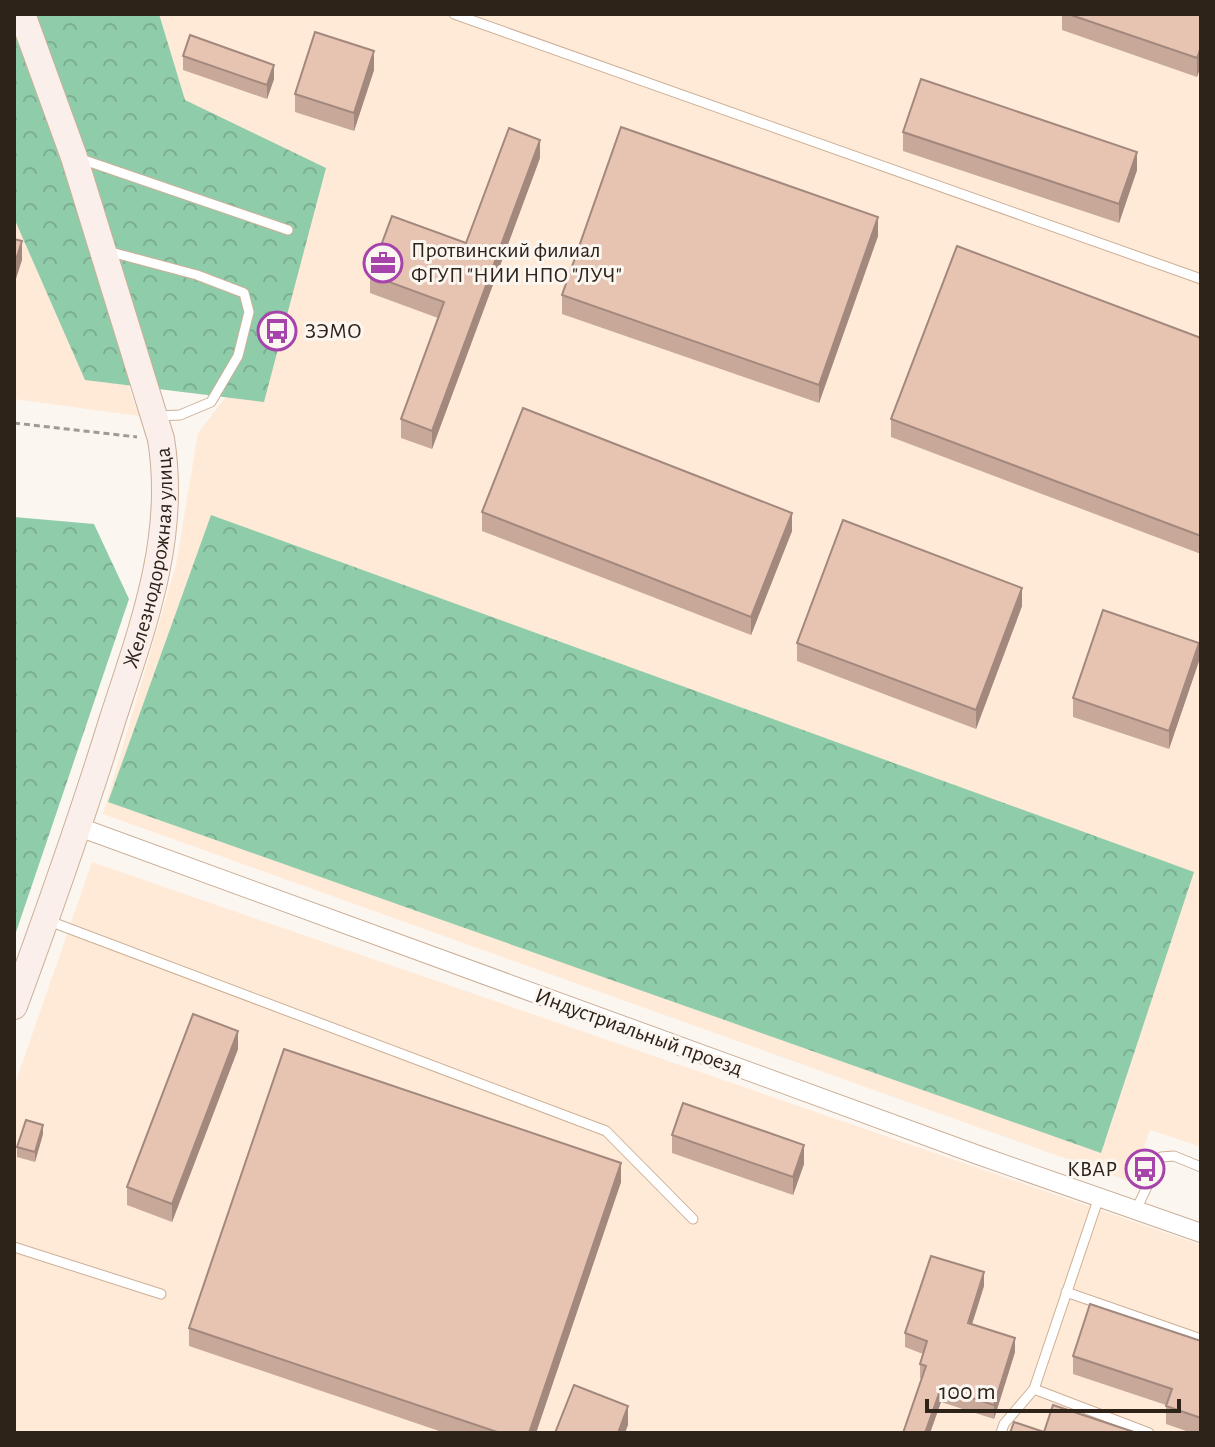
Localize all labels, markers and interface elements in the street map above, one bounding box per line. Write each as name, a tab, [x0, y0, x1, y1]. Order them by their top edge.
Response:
place label: Протвинский филиал ФГУП "НИИ НПО "ЛУЧ"	[411, 239, 622, 286]
office icon: Протвинский филиал ФГУП "НИИ НПО "ЛУЧ"	[362, 242, 404, 284]
bus stop icon: ЗЭМО	[256, 310, 298, 352]
place label: ЗЭМО	[305, 320, 362, 342]
street label: Железнодорожная улица	[119, 446, 176, 671]
street label: Индустриальный проезд	[532, 984, 746, 1080]
bus stop icon: КВАР	[1124, 1148, 1166, 1190]
place label: КВАР	[1067, 1158, 1117, 1180]
scale bar	[927, 1363, 1179, 1413]
text: 100 m	[939, 1380, 996, 1404]

